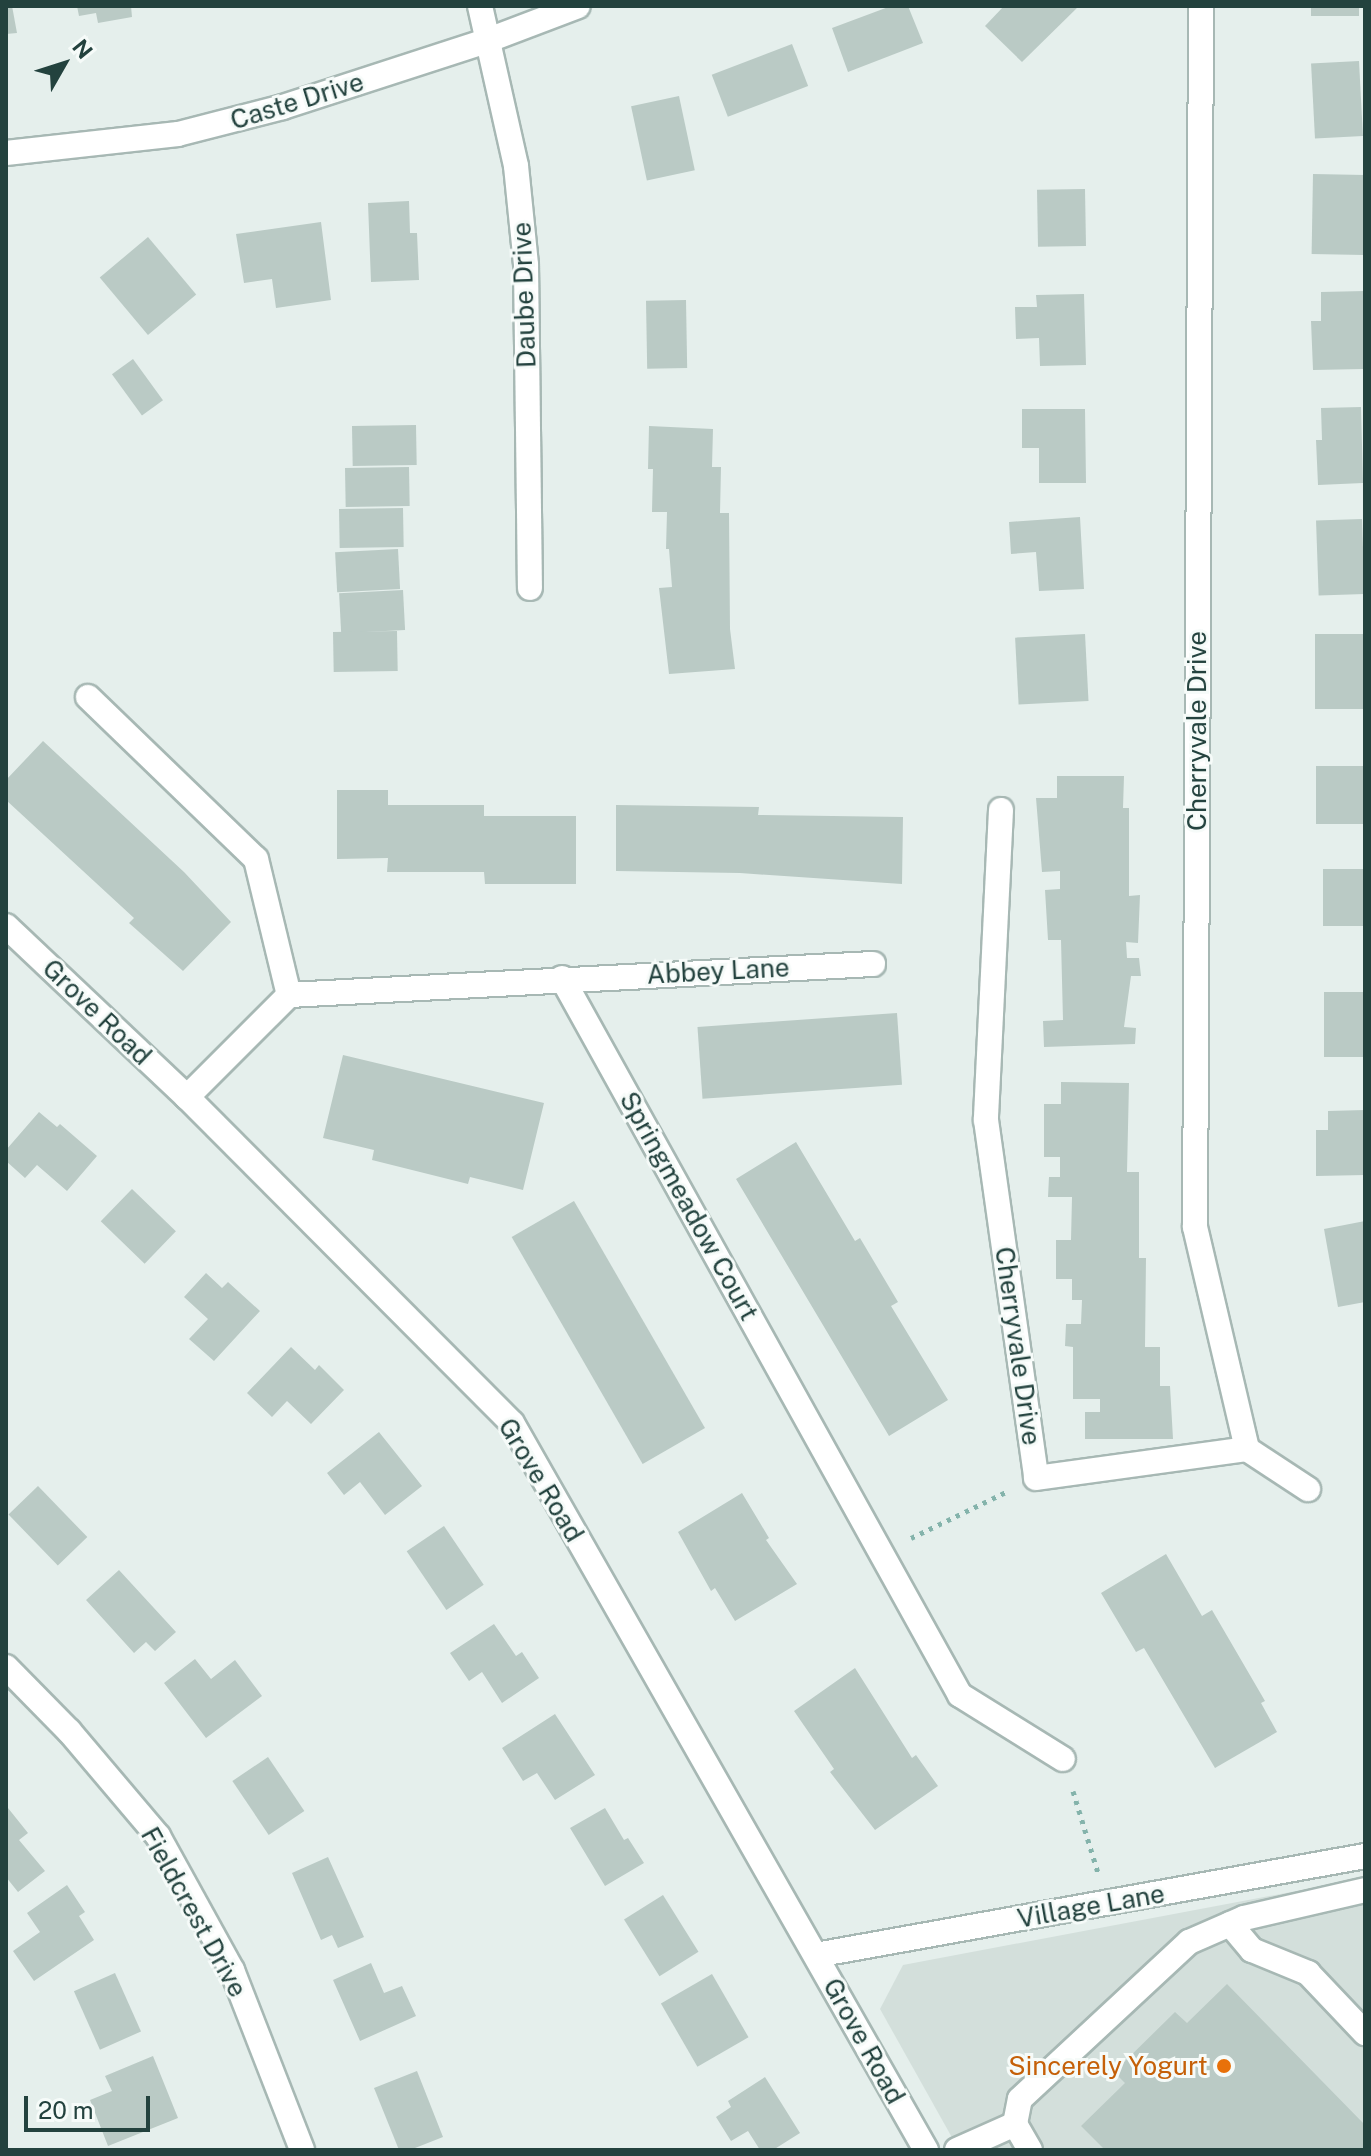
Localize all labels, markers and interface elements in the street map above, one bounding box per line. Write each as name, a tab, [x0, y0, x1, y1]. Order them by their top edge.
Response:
north arrow	[24, 24, 104, 104]
text: N	[67, 34, 98, 64]
street label: Caste Drive	[227, 66, 367, 136]
street label: Daube Drive	[506, 221, 542, 369]
street label: Cherryvale Drive	[1181, 631, 1213, 831]
street label: Abbey Lane	[646, 952, 790, 990]
street label: Grove Road	[36, 953, 158, 1071]
street label: Springmeadow Court	[613, 1086, 765, 1326]
street label: Cherryvale Drive	[989, 1245, 1047, 1447]
street label: Grove Road	[492, 1412, 590, 1548]
street label: Fieldcrest Drive	[134, 1822, 254, 2002]
street label: Village Lane	[1015, 1878, 1167, 1934]
street label: Grove Road	[817, 1973, 911, 2109]
place label: Sincerely Yogurt	[1008, 2050, 1208, 2082]
marker: Sincerely Yogurt	[1215, 2057, 1233, 2075]
scale bar	[28, 2080, 154, 2130]
text: 20 m	[38, 2096, 94, 2124]

